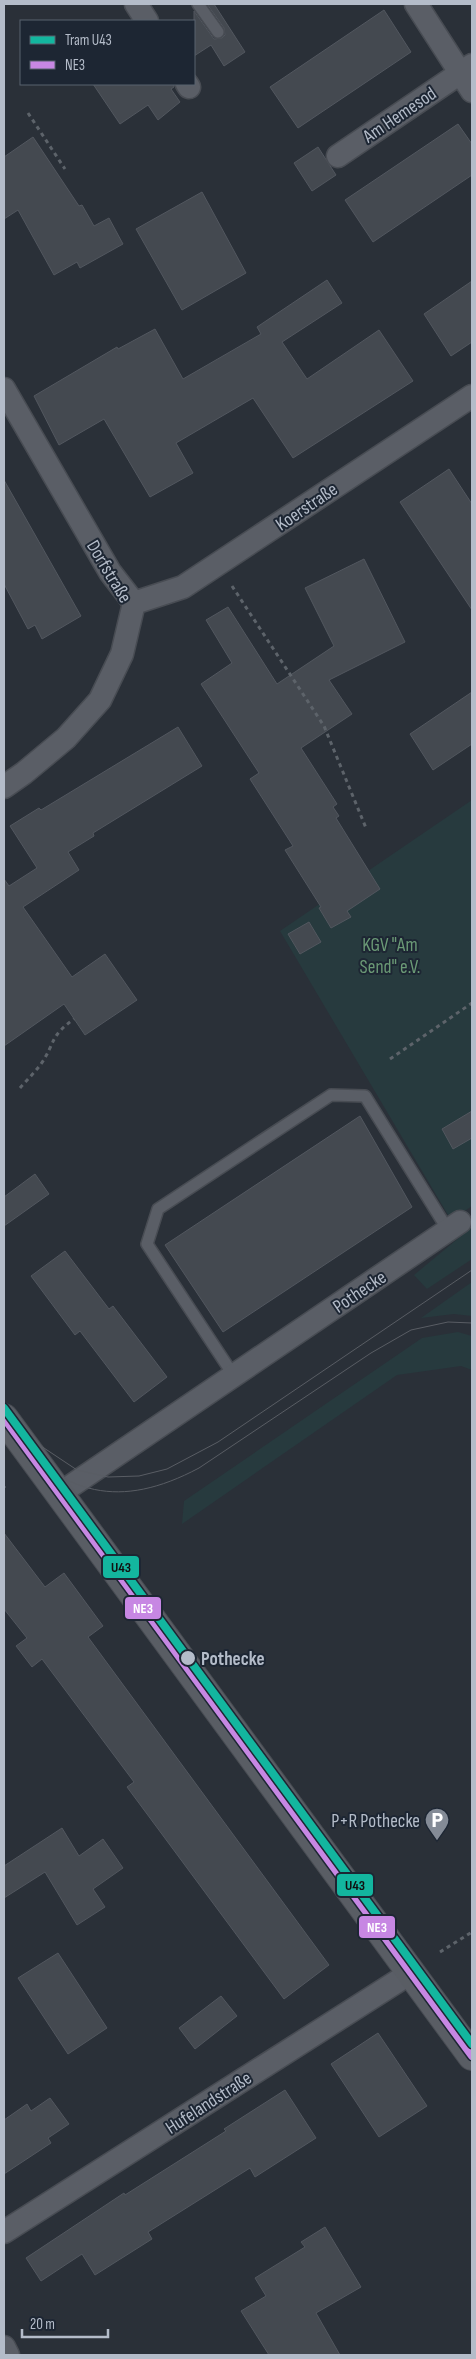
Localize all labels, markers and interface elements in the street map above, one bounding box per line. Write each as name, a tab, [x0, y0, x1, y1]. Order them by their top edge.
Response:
legend	[20, 20, 195, 85]
text: Tram U43	[65, 31, 112, 50]
text: NE3	[65, 56, 85, 75]
street label: Am Hemesod	[358, 82, 441, 149]
street label: Koerstraße	[272, 478, 342, 536]
street label: Dorfstraße	[81, 536, 136, 607]
park label: KGV "Am Send" e.V.	[360, 934, 420, 979]
street label: Pothecke	[329, 1266, 391, 1318]
line badge: U43	[102, 1555, 140, 1579]
text: U43	[111, 1559, 131, 1576]
line badge: NE3	[124, 1596, 162, 1620]
text: NE3	[133, 1600, 153, 1617]
place label: Pothecke	[201, 1648, 265, 1671]
marker: Pothecke	[179, 1649, 197, 1667]
parking icon: P+R Pothecke	[424, 1807, 450, 1841]
place label: P+R Pothecke	[331, 1810, 420, 1833]
line badge: U43	[336, 1873, 374, 1897]
text: U43	[345, 1877, 365, 1894]
line badge: NE3	[358, 1915, 396, 1939]
text: NE3	[367, 1919, 387, 1936]
street label: Hufelandstraße	[161, 2067, 256, 2140]
scale bar	[22, 2306, 109, 2338]
text: 20 m	[30, 2315, 55, 2334]

